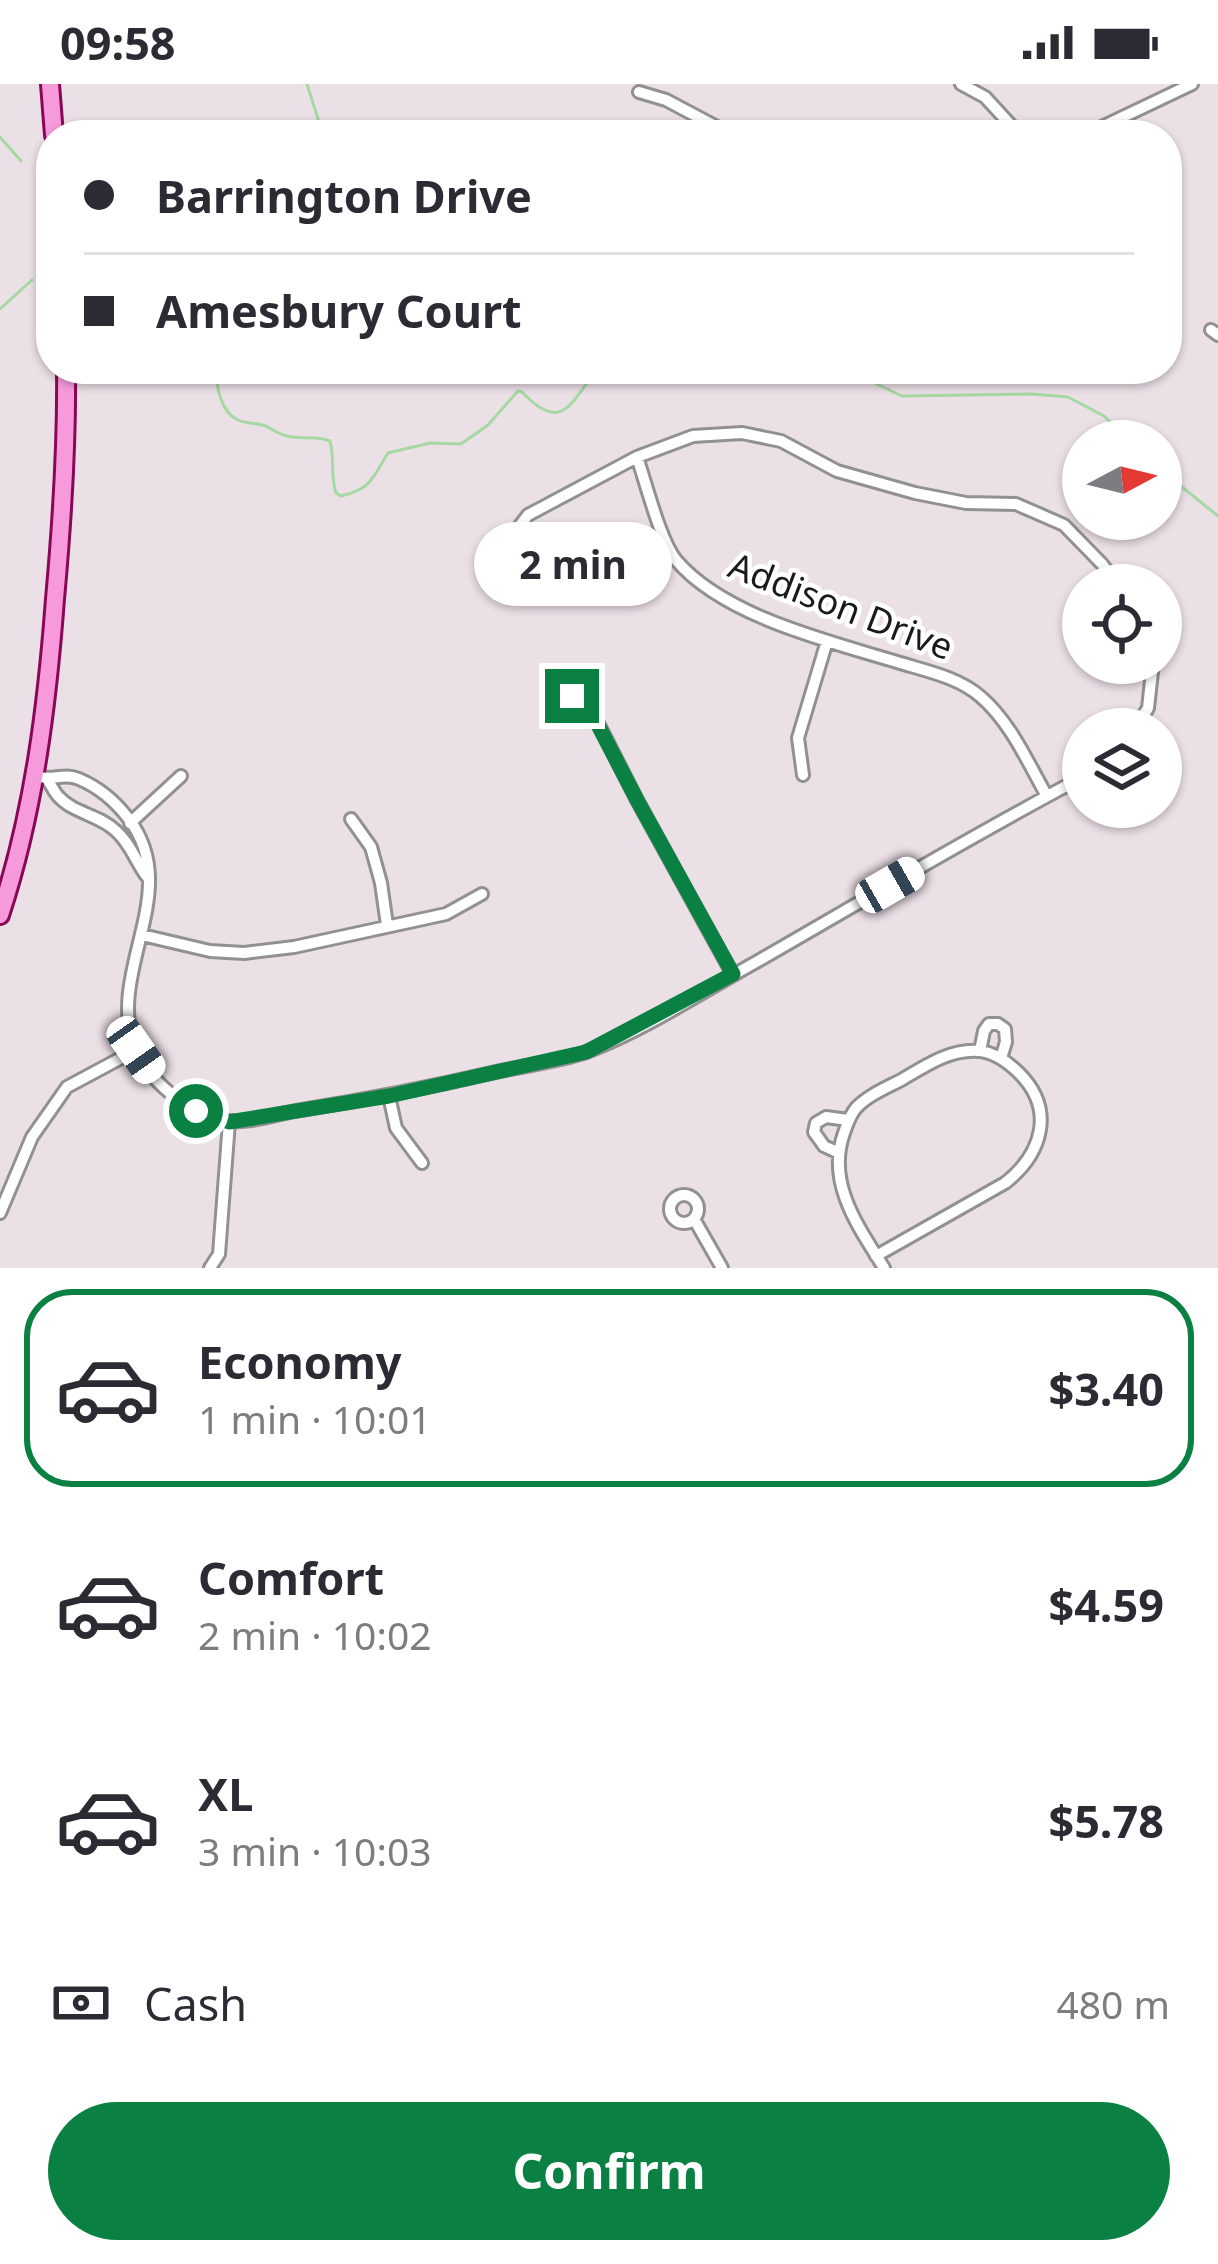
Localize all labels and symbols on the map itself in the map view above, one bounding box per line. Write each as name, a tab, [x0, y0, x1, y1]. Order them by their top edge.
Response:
north arrow	[1062, 420, 1182, 540]
callout: 2 min	[473, 522, 671, 606]
street label: Addison Drive	[722, 540, 960, 671]
route end	[545, 669, 599, 723]
car	[850, 851, 930, 919]
car	[101, 1010, 171, 1090]
route start	[169, 1084, 223, 1138]

